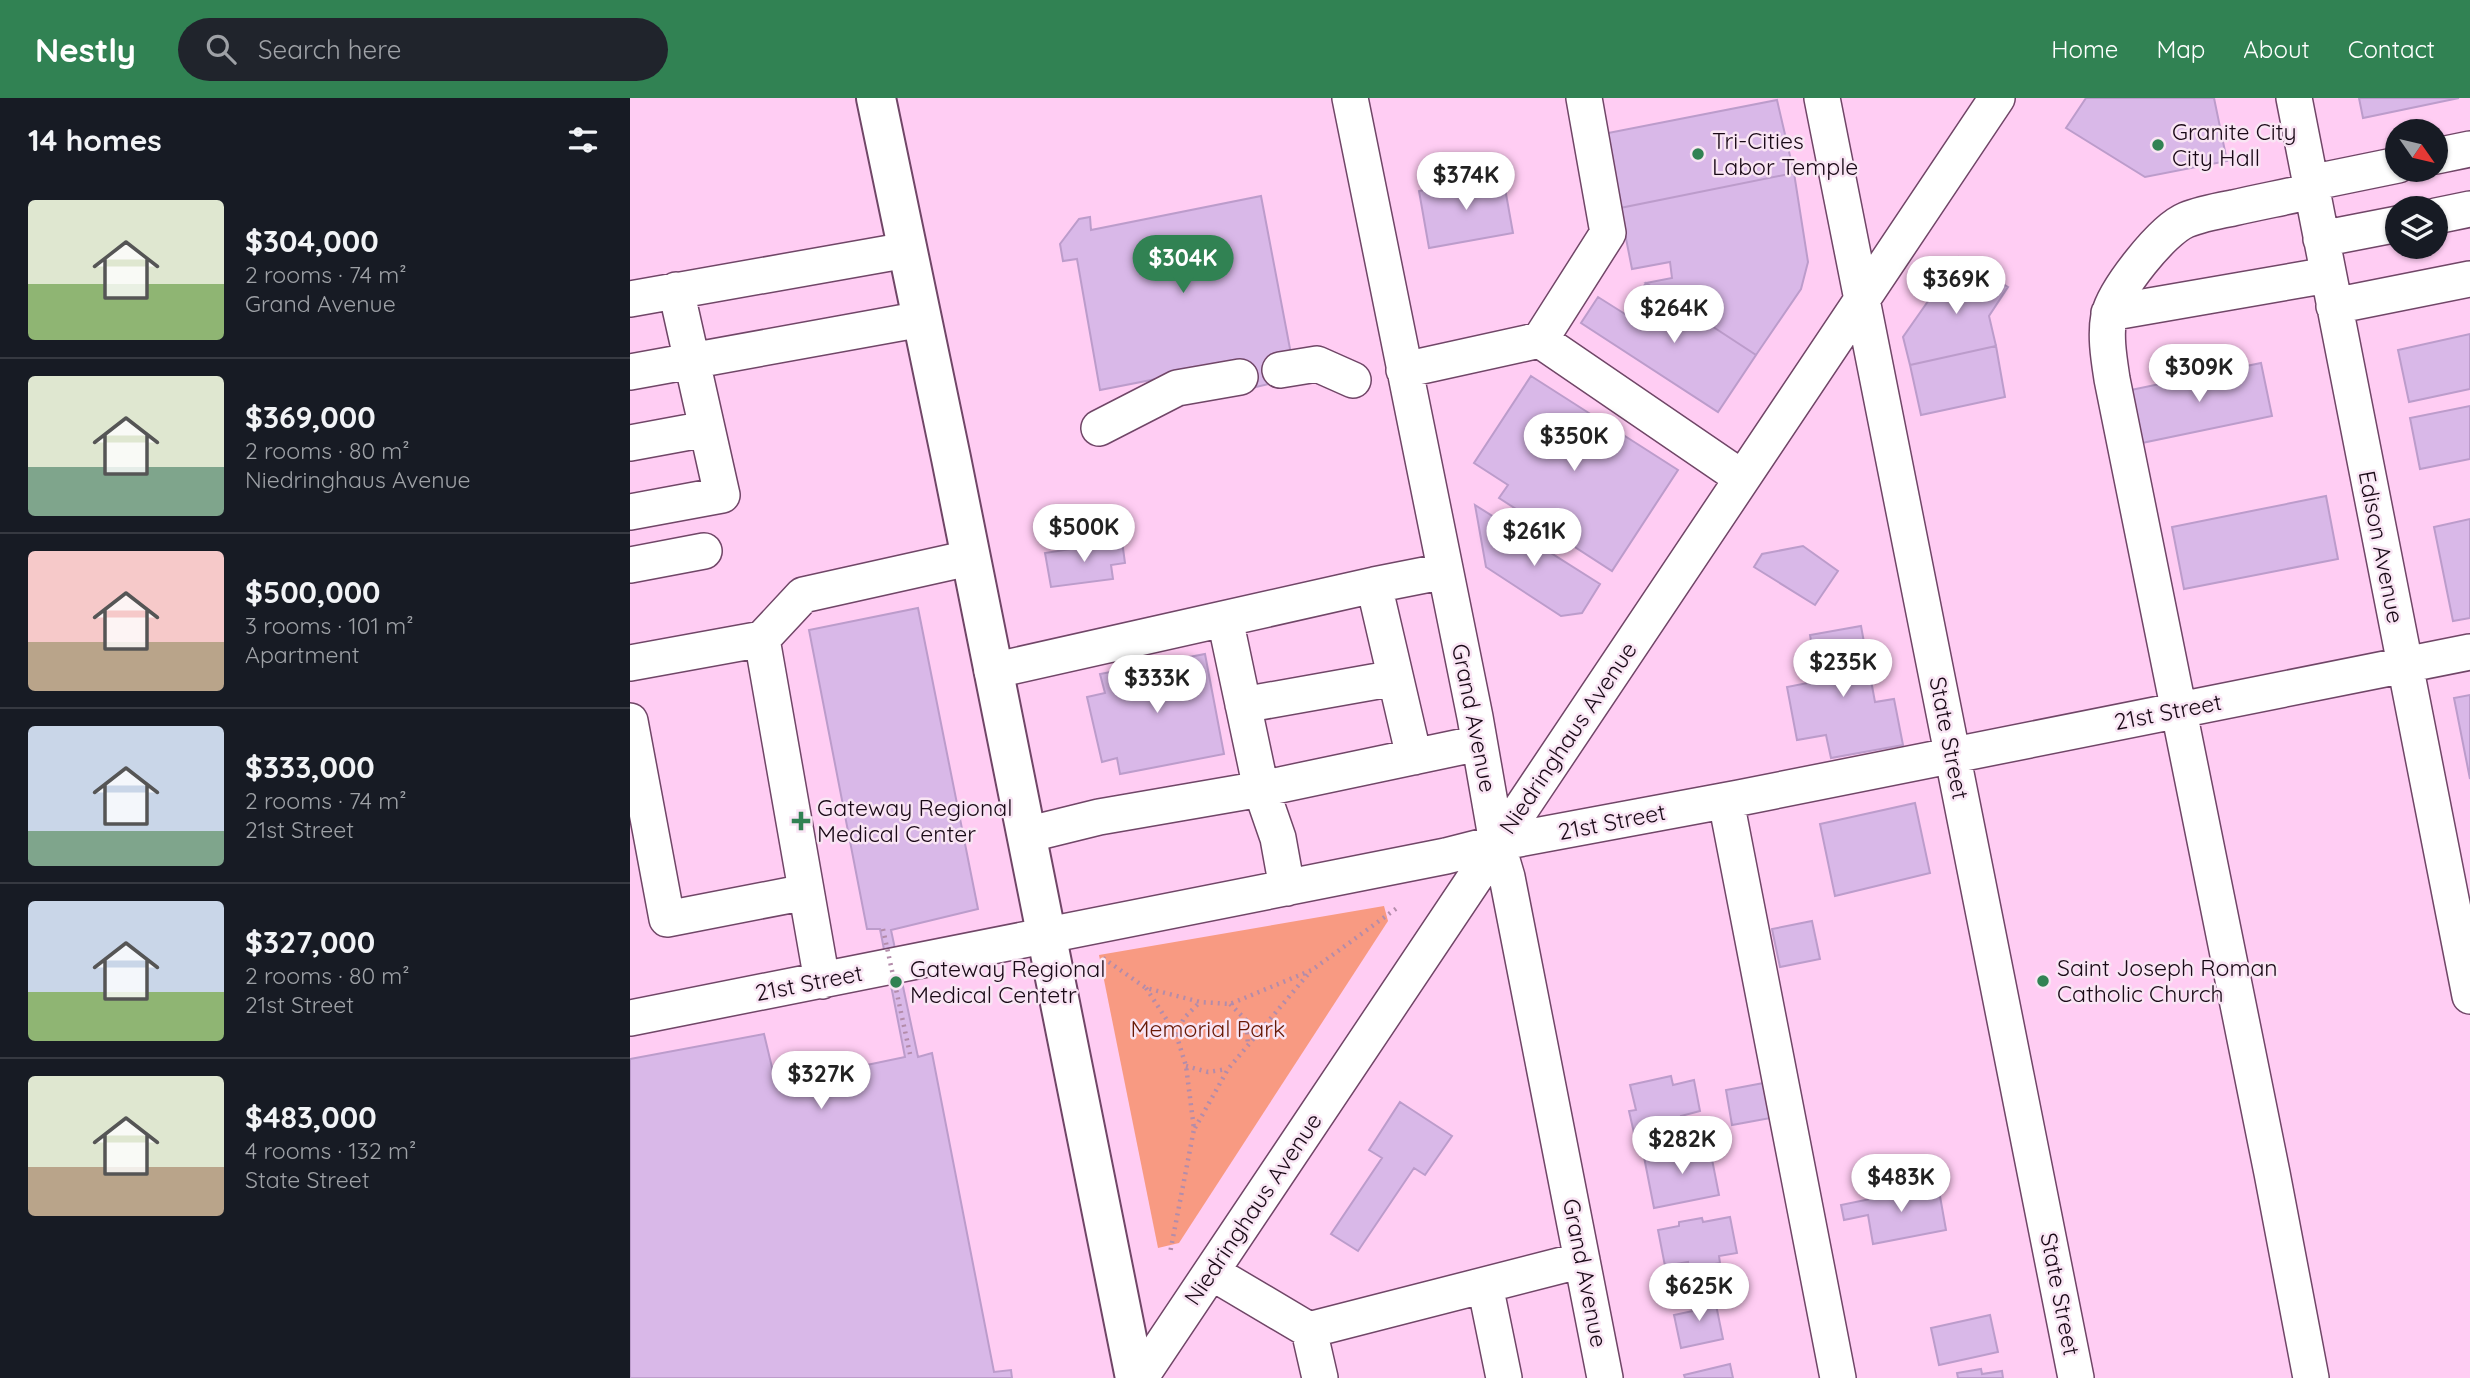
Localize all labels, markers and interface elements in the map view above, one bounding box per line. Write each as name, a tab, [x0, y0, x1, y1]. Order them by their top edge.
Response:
search box	[178, 18, 668, 81]
text: Nestly	[35, 29, 136, 70]
icon: search	[202, 30, 240, 68]
text: Search here	[258, 33, 401, 66]
text: Home	[2051, 34, 2118, 64]
text: Map	[2156, 34, 2205, 64]
text: About	[2243, 34, 2310, 64]
text: Contact	[2348, 34, 2435, 64]
place label: Granite City City Hall	[2172, 117, 2296, 172]
north arrow	[2385, 119, 2448, 182]
map controls	[2385, 119, 2448, 259]
text: 14 homes	[28, 121, 162, 159]
icon: filters	[564, 121, 602, 159]
place label: Tri-Cities Labor Temple	[1712, 126, 1858, 181]
marker: Granite City City Hall	[2150, 137, 2166, 153]
marker: Tri-Cities Labor Temple	[1690, 146, 1706, 162]
pin: $374K	[1417, 152, 1515, 212]
text: $374K	[1433, 160, 1499, 189]
button: layers	[2385, 196, 2448, 259]
text: $304,000	[245, 222, 379, 260]
icon: home	[84, 228, 168, 312]
pin: $304K	[1134, 236, 1232, 295]
text: $304K	[1149, 243, 1217, 272]
pin: $369K	[1907, 256, 2005, 316]
text: 2 rooms · 74 m²	[245, 260, 407, 289]
text: $369K	[1923, 264, 1989, 293]
pin: $264K	[1625, 286, 1723, 345]
text: Grand Avenue	[245, 289, 396, 318]
text: $264K	[1640, 293, 1708, 322]
pin: $309K	[2150, 344, 2248, 404]
text: $309K	[2165, 352, 2233, 381]
text: $369,000	[245, 398, 376, 436]
icon: home	[84, 404, 168, 488]
pin: $350K	[1525, 414, 1623, 473]
text: $350K	[1540, 421, 1608, 450]
text: 2 rooms · 80 m²	[245, 436, 410, 465]
text: Niedringhaus Avenue	[245, 465, 471, 494]
street label: Edison Avenue	[2352, 468, 2410, 626]
pin: $500K	[1035, 504, 1133, 564]
pin: $261K	[1485, 508, 1583, 568]
text: $500K	[1049, 512, 1119, 541]
text: $261K	[1502, 516, 1566, 545]
text: $500,000	[245, 573, 381, 611]
icon: home	[84, 579, 168, 663]
text: 3 rooms · 101 m²	[245, 611, 414, 640]
street label: Niedringhaus Avenue	[1492, 636, 1643, 839]
text: Apartment	[245, 640, 359, 669]
pin: $235K	[1794, 640, 1892, 699]
street label: Grand Avenue	[1446, 641, 1503, 795]
text: $235K	[1809, 647, 1877, 676]
pin: $333K	[1108, 656, 1206, 715]
text: $333K	[1124, 663, 1190, 692]
street label: State Street	[1923, 674, 1976, 802]
street label: 21st Street	[2112, 687, 2224, 736]
text: $333,000	[245, 748, 375, 786]
icon: home	[84, 754, 168, 838]
text: 2 rooms · 74 m²	[245, 786, 407, 815]
place label: Gateway Regional Medical Center	[817, 793, 1012, 848]
street label: 21st Street	[1556, 797, 1668, 846]
marker: Gateway Regional Medical Center	[791, 811, 811, 831]
text: 21st Street	[245, 815, 354, 844]
text: $327,000	[245, 923, 375, 961]
icon: home	[84, 929, 168, 1013]
place label: Saint Joseph Roman Catholic Church	[2057, 953, 2278, 1008]
place label: Gateway Regional Medical Centetr	[910, 954, 1105, 1009]
street label: 21st Street	[753, 958, 865, 1007]
text: 2 rooms · 80 m²	[245, 961, 410, 990]
marker: Saint Joseph Roman Catholic Church	[2035, 973, 2051, 989]
marker: Gateway Regional Medical Centetr	[888, 974, 904, 990]
text: 21st Street	[245, 990, 354, 1019]
park label: Memorial Park	[1131, 1014, 1285, 1043]
pin: $327K	[772, 1052, 870, 1111]
text: $327K	[788, 1059, 854, 1088]
text: $483,000	[245, 1098, 377, 1136]
icon: home	[84, 1104, 168, 1188]
street label: Niedringhaus Avenue	[1177, 1107, 1328, 1310]
pin: $282K	[1633, 1116, 1731, 1176]
text: $282K	[1648, 1124, 1716, 1153]
text: 4 rooms · 132 m²	[245, 1136, 416, 1165]
pin: $483K	[1852, 1154, 1950, 1214]
text: $483K	[1867, 1162, 1935, 1191]
text: State Street	[245, 1165, 369, 1194]
street label: Grand Avenue	[1557, 1196, 1614, 1350]
street label: State Street	[2034, 1230, 2087, 1358]
pin: $625K	[1650, 1264, 1748, 1323]
text: $625K	[1665, 1271, 1733, 1300]

